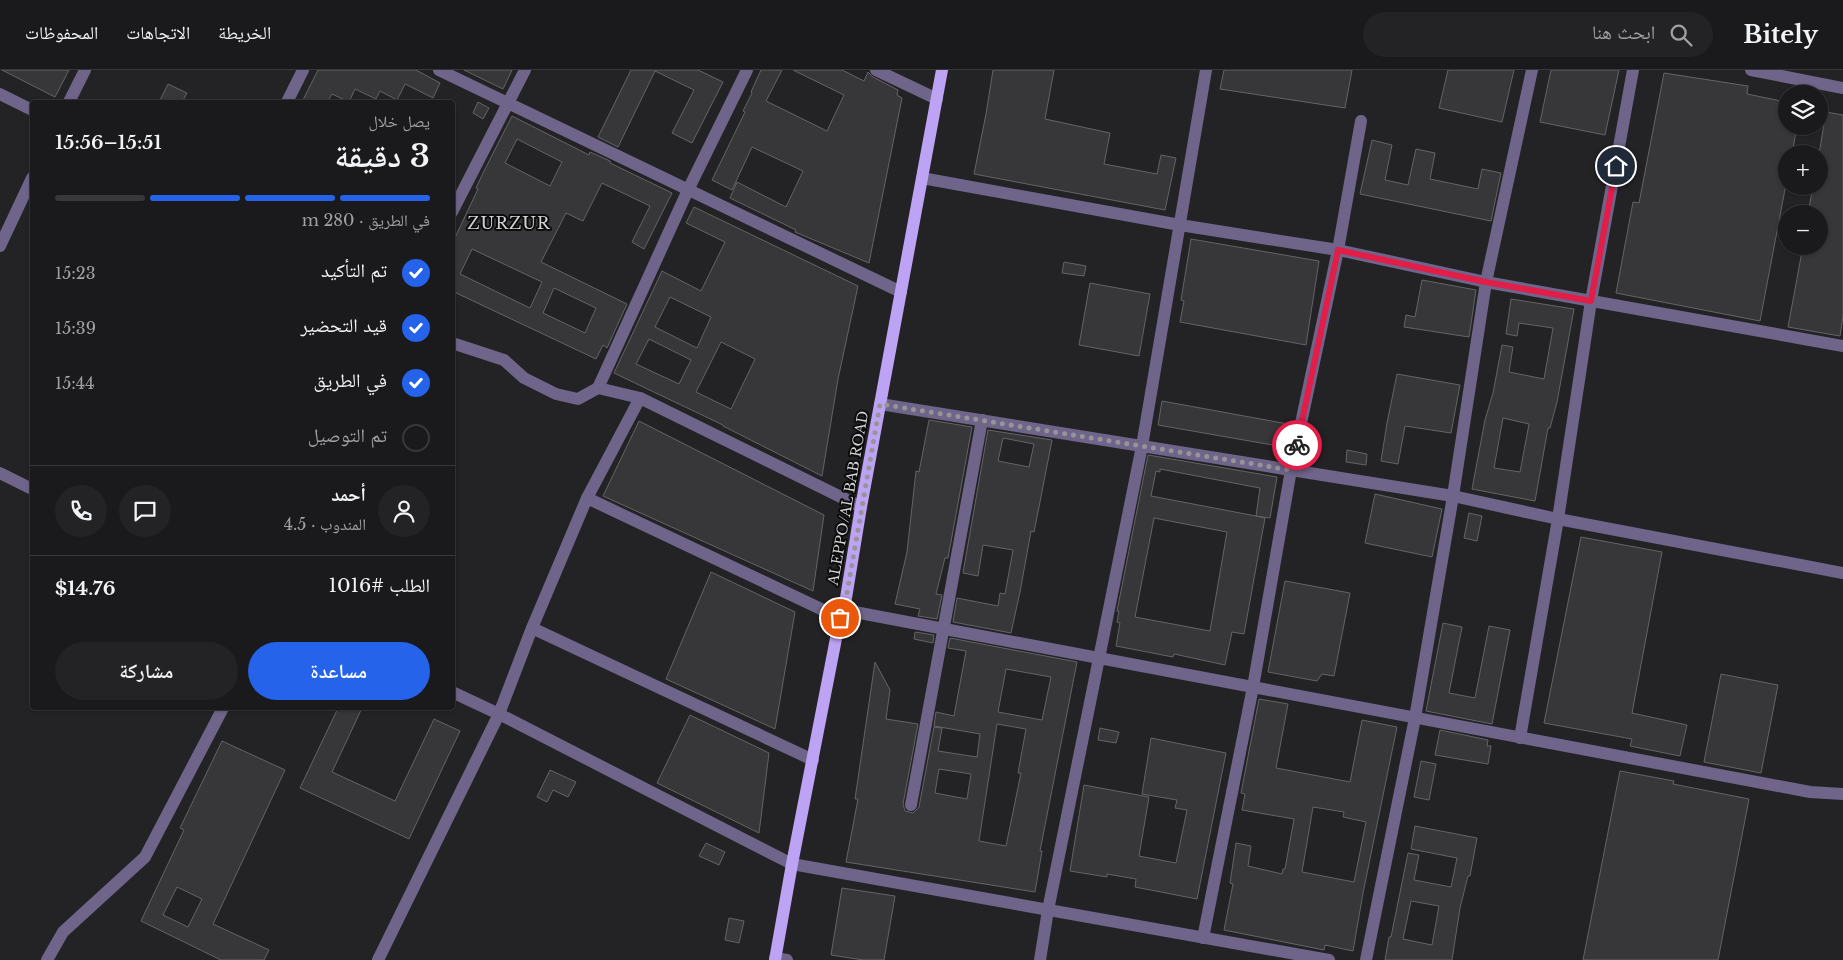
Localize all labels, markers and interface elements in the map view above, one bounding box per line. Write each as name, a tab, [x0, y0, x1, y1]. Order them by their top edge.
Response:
search box	[1363, 12, 1713, 57]
text: Bitely	[1743, 20, 1818, 49]
text: ابحث هنا	[1592, 21, 1655, 44]
icon: search	[1667, 21, 1695, 49]
text: المحفوظات	[25, 22, 98, 44]
text: الاتجاهات	[126, 22, 190, 44]
text: الخريطة	[218, 22, 271, 44]
map controls	[1778, 85, 1828, 255]
button: layers	[1778, 85, 1828, 135]
text: يصل خلال	[369, 111, 430, 131]
text: 15:51–15:56	[55, 131, 162, 154]
text: 3 دقيقة	[335, 136, 430, 176]
pin	[1595, 145, 1637, 187]
button: +	[1778, 145, 1828, 195]
icon: home	[1602, 152, 1630, 180]
button: −	[1778, 205, 1828, 255]
text: في الطريق · 280 m	[302, 210, 430, 230]
district label: ZURZUR	[467, 213, 551, 233]
text: تم التأكيد	[321, 259, 387, 282]
icon: check	[402, 259, 430, 287]
text: 15:23	[55, 263, 96, 283]
text: قيد التحضير	[300, 314, 387, 337]
icon: check	[402, 314, 430, 342]
text: 15:39	[55, 318, 96, 338]
text: في الطريق	[314, 369, 387, 392]
icon: check	[402, 369, 430, 397]
text: 15:44	[55, 373, 95, 393]
street label: ALEPPO/AL BAB ROAD	[824, 409, 872, 588]
courier	[1272, 420, 1322, 470]
text: تم التوصيل	[308, 424, 387, 447]
icon: bike	[1283, 431, 1311, 459]
text: أحمد	[331, 483, 366, 506]
button: phone	[55, 485, 107, 537]
button: chat	[119, 485, 171, 537]
button: person	[378, 485, 430, 537]
text: المندوب · 4.5	[284, 514, 366, 534]
text: الطلب #1016	[328, 574, 430, 597]
text: $14.76	[55, 577, 115, 600]
pin	[819, 597, 861, 639]
icon: bag	[826, 604, 854, 632]
button: مشاركة	[55, 642, 238, 700]
button: مساعدة	[248, 642, 430, 700]

